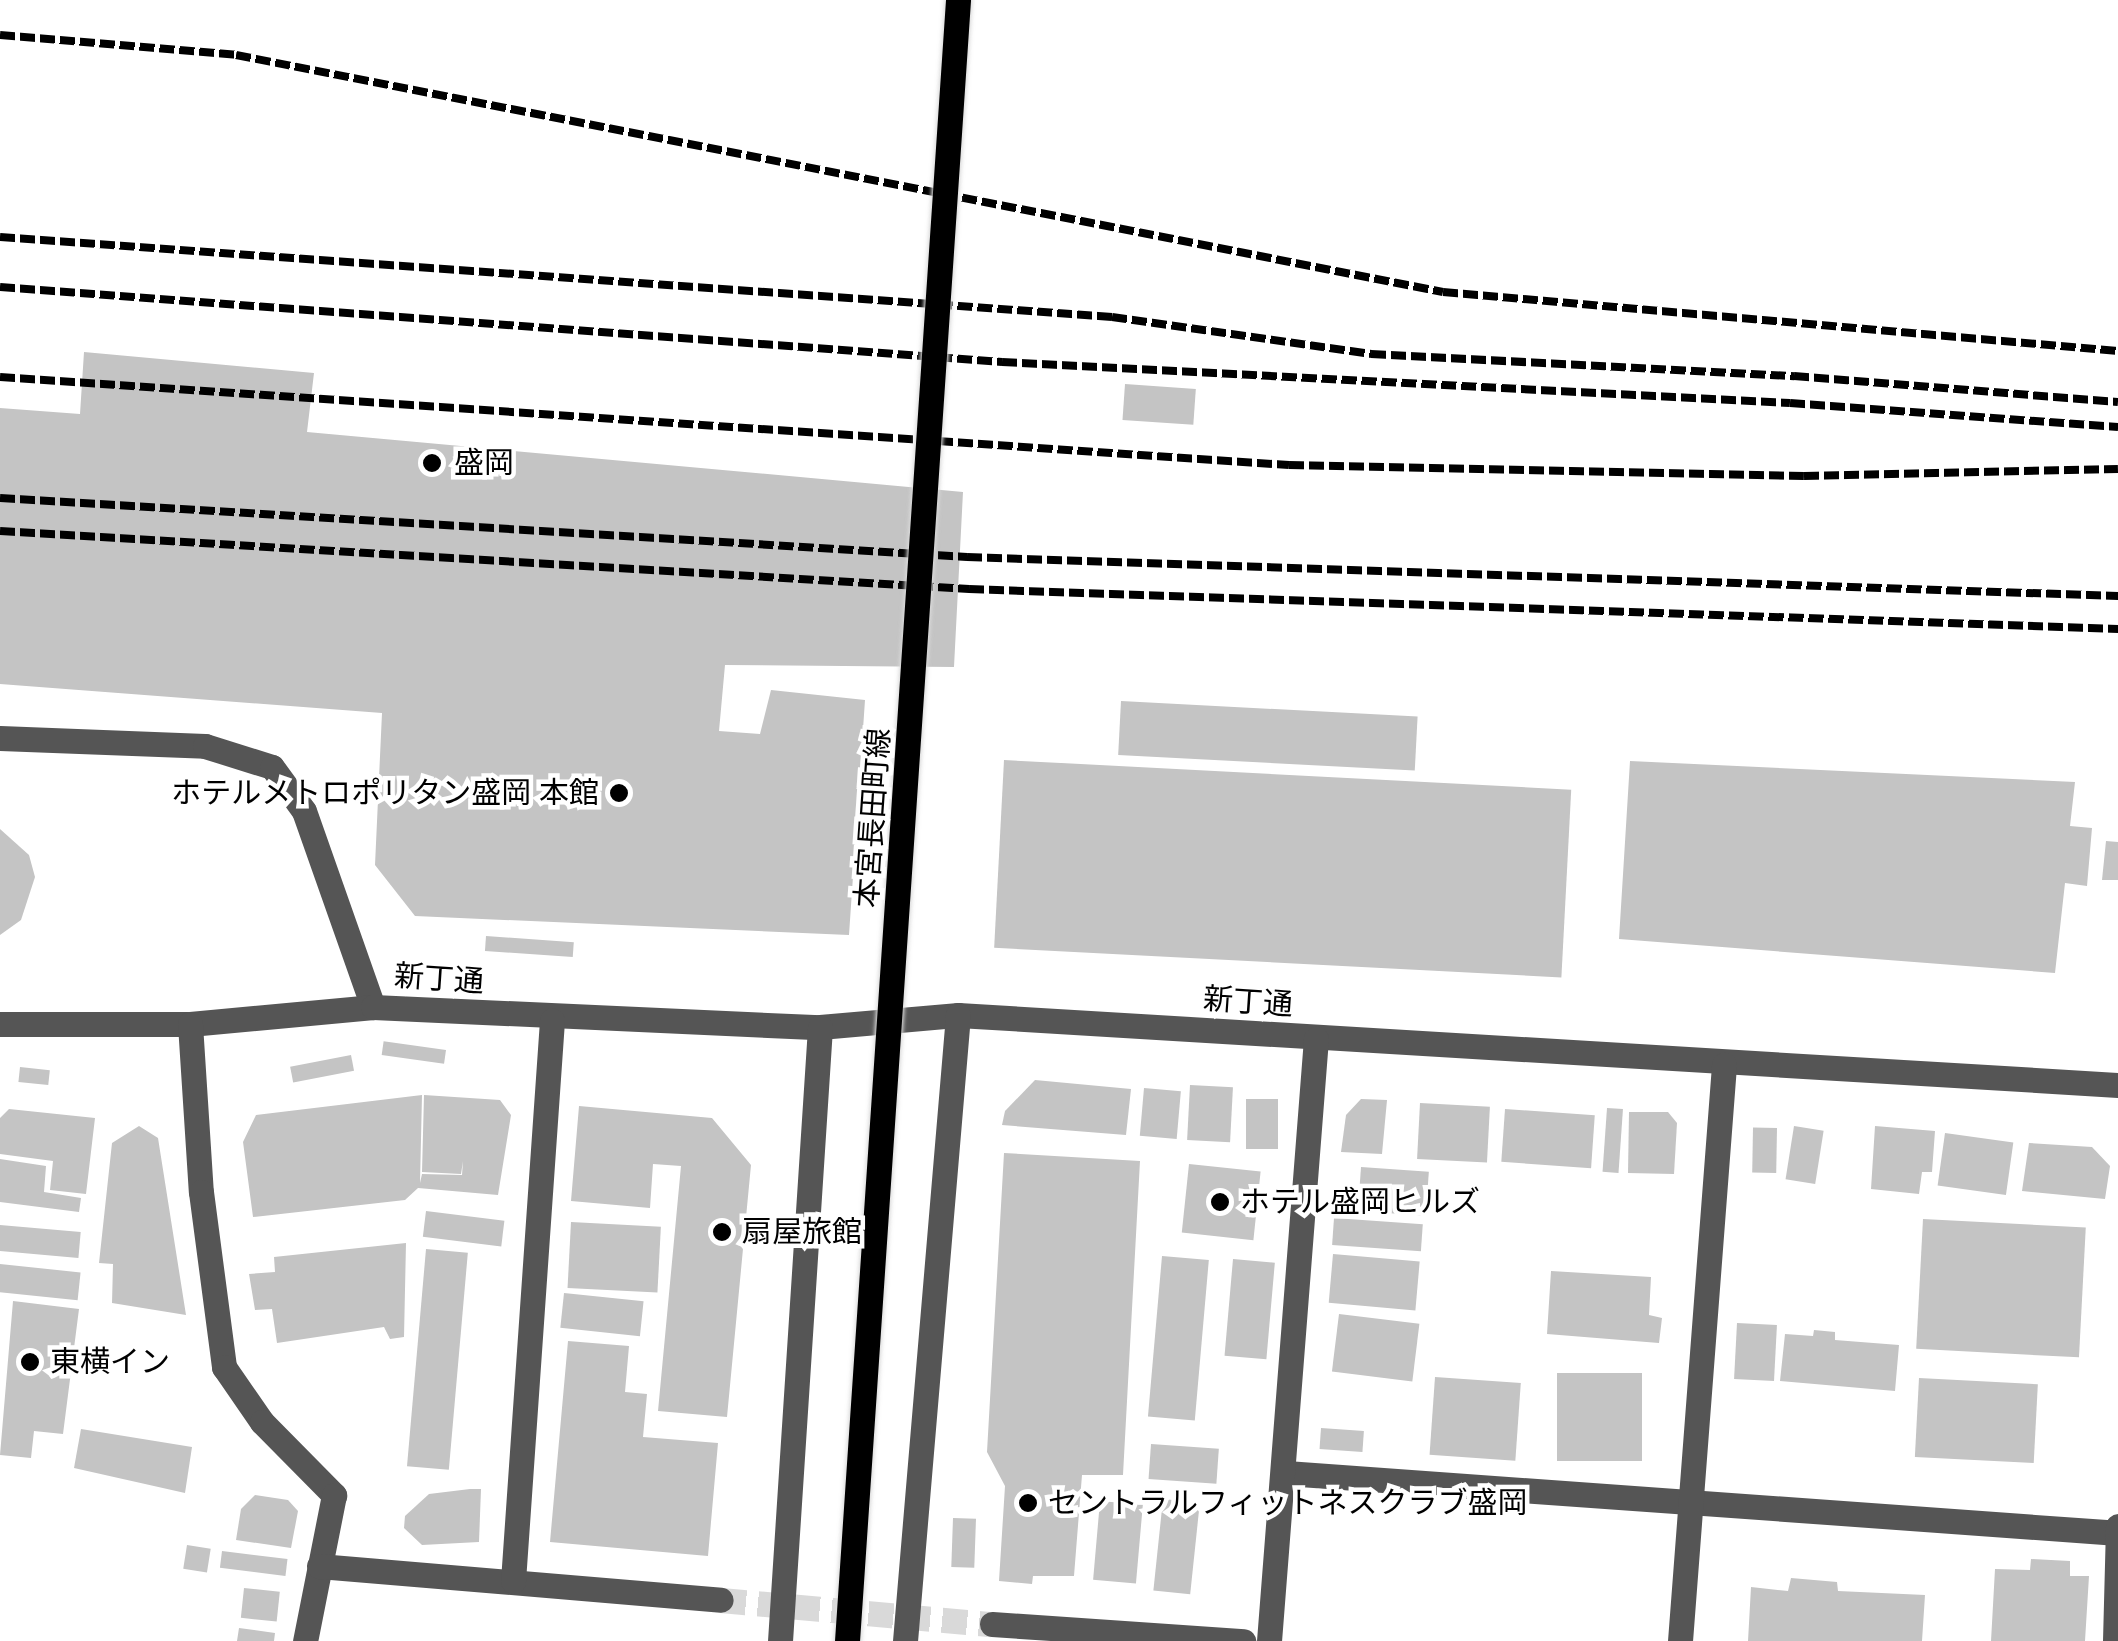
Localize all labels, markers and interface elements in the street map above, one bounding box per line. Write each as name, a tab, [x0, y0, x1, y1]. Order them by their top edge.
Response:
place label: 盛岡	[454, 445, 514, 481]
marker: 盛岡	[419, 450, 445, 476]
street label: 本宮長田町線	[849, 727, 897, 909]
place label: ホテルメトロポリタン盛岡 本館	[171, 775, 599, 811]
marker: ホテルメトロポリタン盛岡 本館	[608, 782, 630, 804]
street label: 新丁通	[393, 958, 485, 1000]
street label: 新丁通	[1202, 981, 1294, 1023]
place label: ホテル盛岡ヒルズ	[1240, 1184, 1480, 1220]
marker: ホテル盛岡ヒルズ	[1209, 1191, 1231, 1213]
place label: 扇屋旅館	[742, 1214, 862, 1250]
marker: 扇屋旅館	[711, 1221, 733, 1243]
place label: 東横イン	[50, 1344, 170, 1380]
marker: 東横イン	[19, 1351, 41, 1373]
place label: セントラルフィットネスクラブ盛岡	[1048, 1485, 1528, 1521]
marker: セントラルフィットネスクラブ盛岡	[1017, 1492, 1039, 1514]

